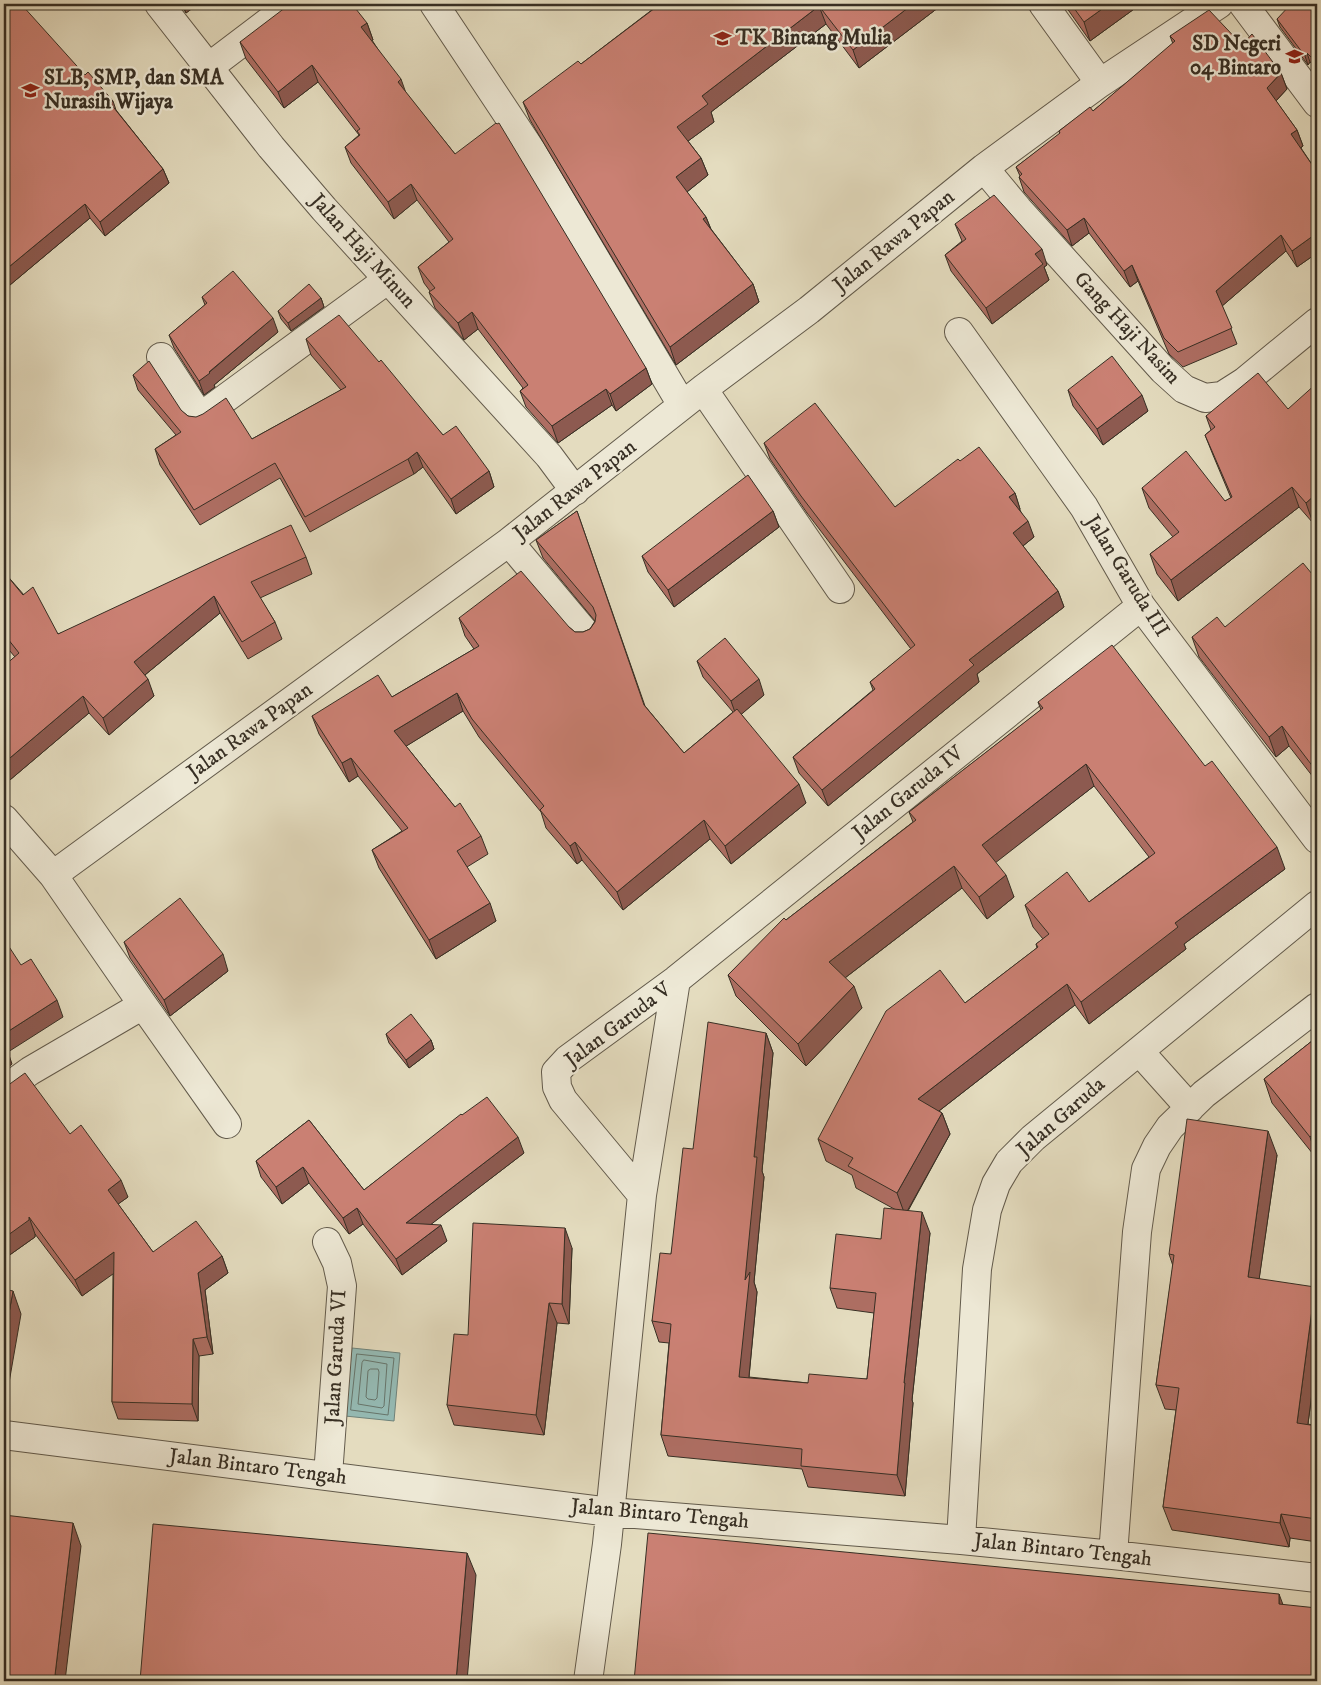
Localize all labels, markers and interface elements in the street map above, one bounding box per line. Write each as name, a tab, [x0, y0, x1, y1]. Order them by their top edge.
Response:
place label: TK Bintang Mulia	[735, 25, 893, 51]
school or university icon: TK Bintang Mulia	[712, 28, 732, 48]
place label: SD Negeri 04 Bintaro	[1190, 31, 1282, 81]
school or university icon: SD Negeri 04 Bintaro	[1285, 46, 1305, 66]
place label: SLB, SMP, dan SMA Nurasih Wijaya	[44, 65, 224, 116]
school or university icon: SLB, SMP, dan SMA Nurasih Wijaya	[20, 80, 40, 100]
street label: Jalan Rawa Papan	[826, 184, 960, 299]
street label: Jalan Haji Minun	[303, 187, 421, 314]
street label: Gang Haji Nasim	[1068, 266, 1186, 390]
street label: Jalan Rawa Papan	[507, 434, 642, 547]
street label: Jalan Garuda III	[1078, 508, 1175, 642]
street label: Jalan Rawa Papan	[181, 677, 318, 786]
street label: Jalan Garuda IV	[846, 740, 969, 847]
street label: Jalan Garuda V	[558, 976, 677, 1075]
street label: Jalan Garuda	[1010, 1072, 1111, 1164]
street label: Jalan Garuda VI	[319, 1289, 353, 1427]
street label: Jalan Bintaro Tengah	[166, 1443, 348, 1491]
street label: Jalan Bintaro Tengah	[568, 1493, 750, 1535]
street label: Jalan Bintaro Tengah	[971, 1528, 1153, 1572]

